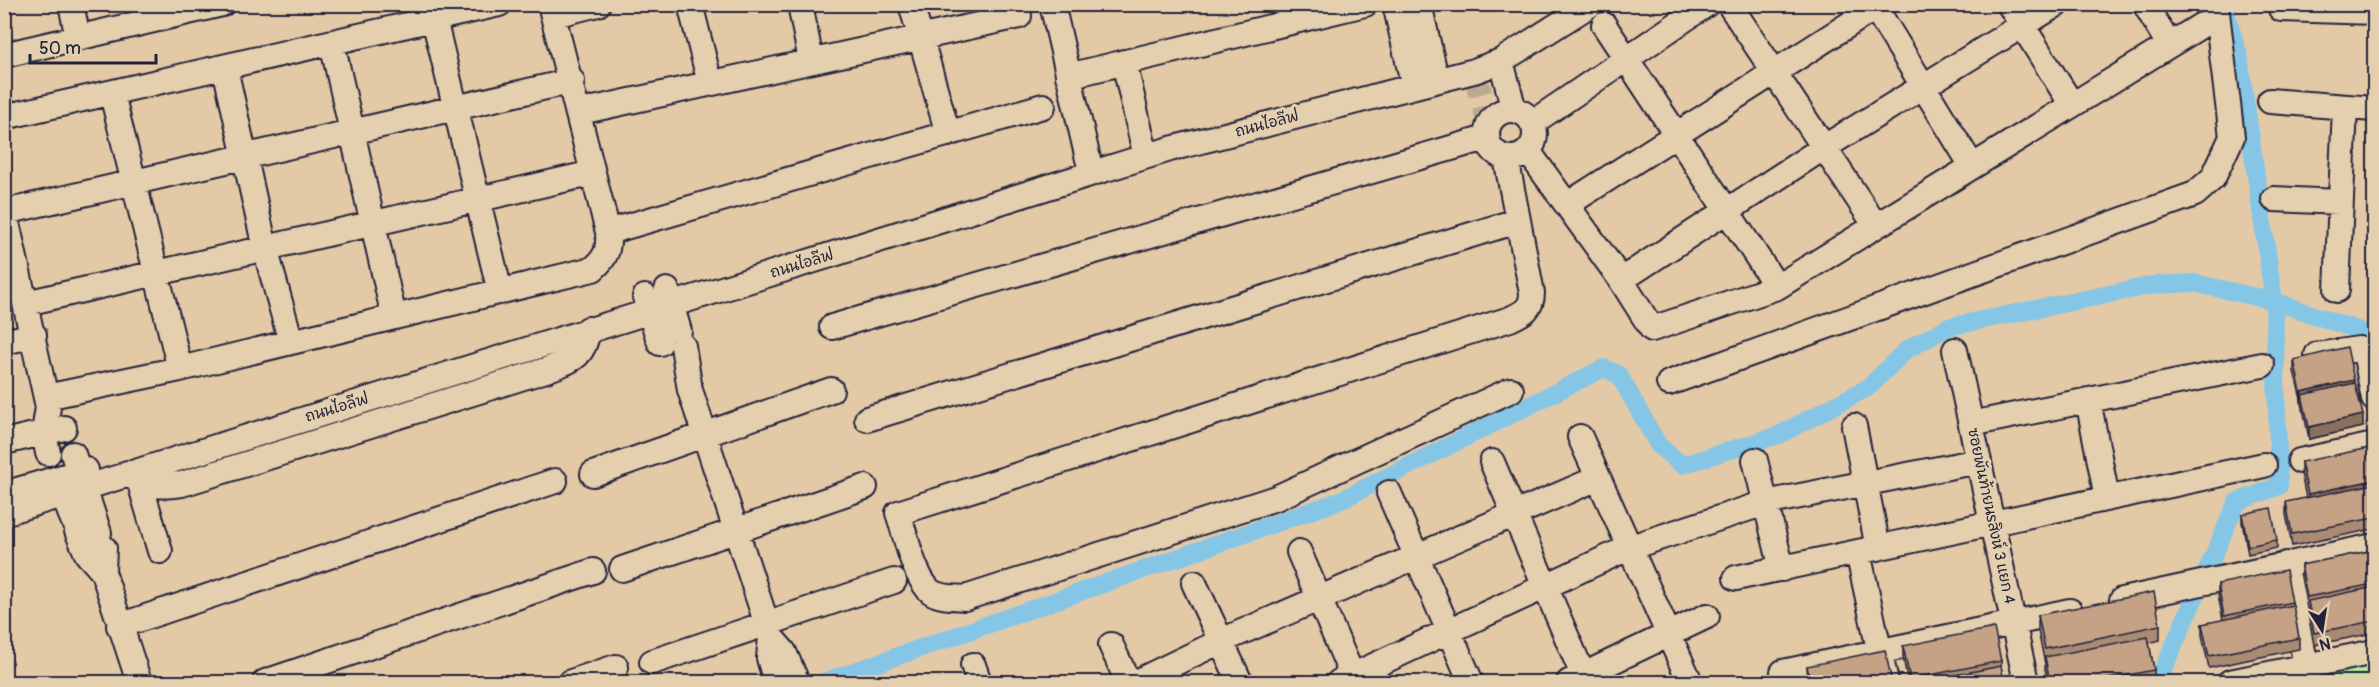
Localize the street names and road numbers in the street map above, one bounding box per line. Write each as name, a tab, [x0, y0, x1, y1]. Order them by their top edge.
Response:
street label: ถนนไอลีฟ	[1233, 105, 1301, 142]
street label: ถนนไอลีฟ	[768, 244, 836, 283]
street label: ถนนไอลีฟ	[303, 388, 371, 427]
street label: ซอยพันท้ายนรสิงห์ 3 แยก 4	[1963, 426, 2020, 606]

